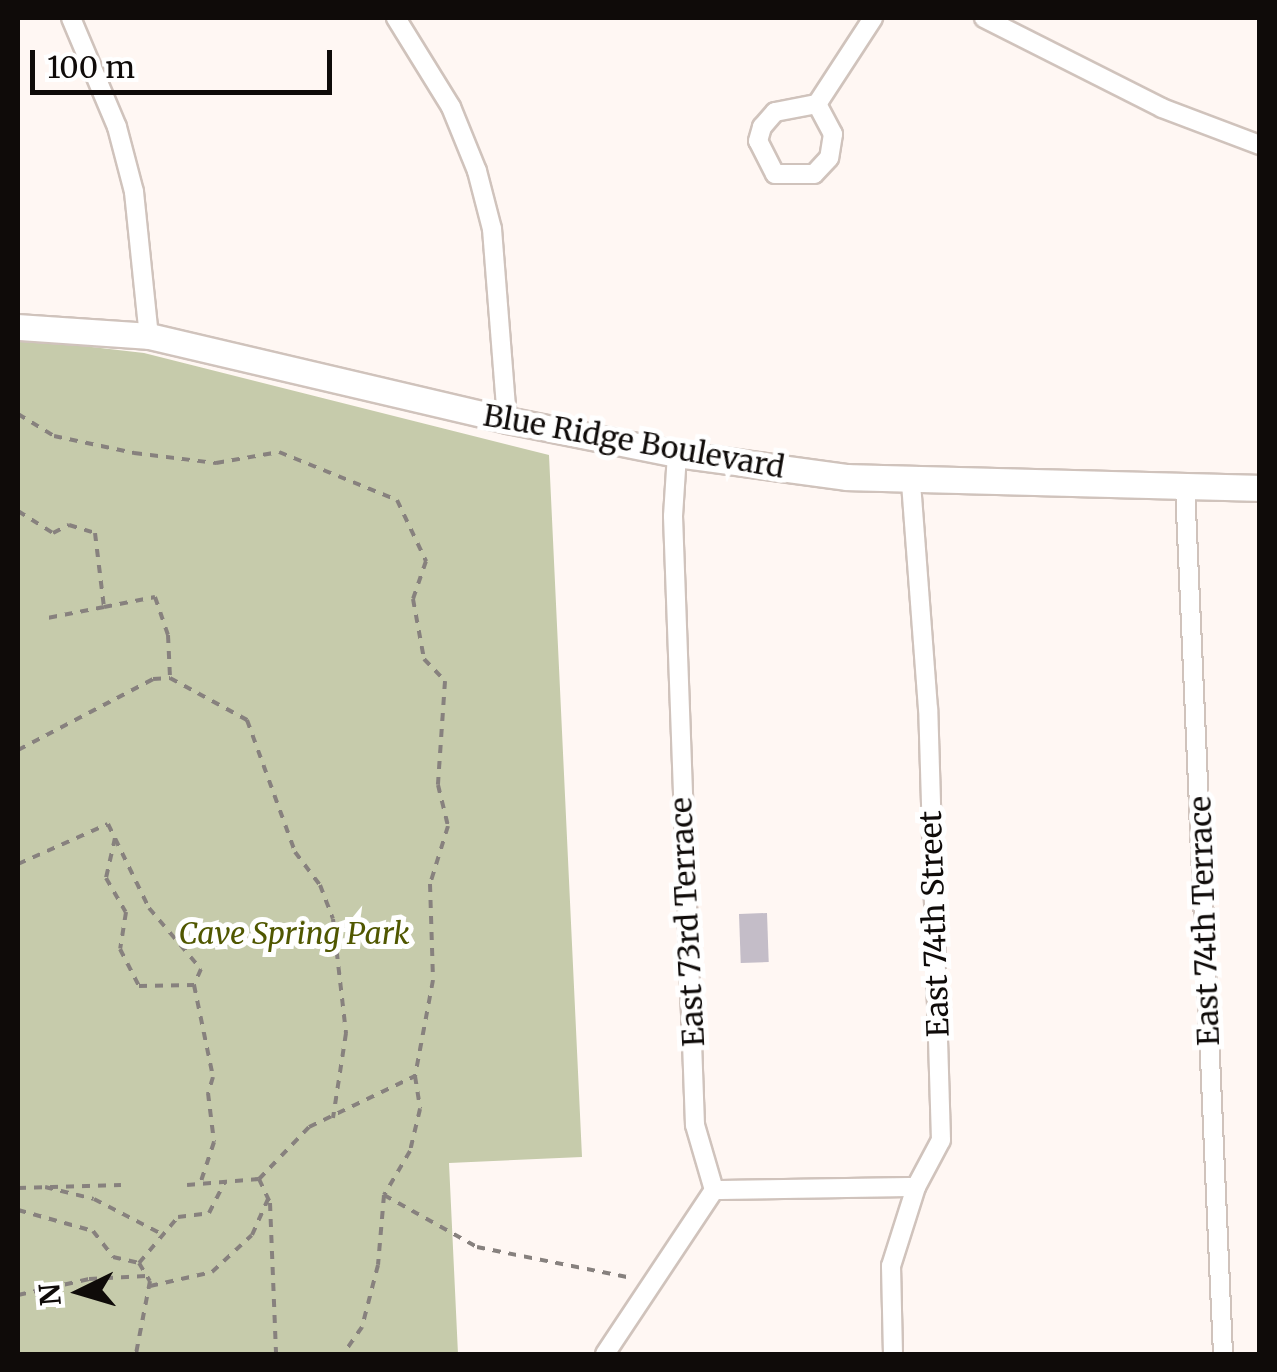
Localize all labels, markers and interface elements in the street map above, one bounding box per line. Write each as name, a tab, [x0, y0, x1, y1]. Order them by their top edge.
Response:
scale bar	[35, 30, 338, 92]
text: 100 m	[47, 48, 135, 86]
street label: Blue Ridge Boulevard	[480, 397, 788, 485]
street label: East 73rd Terrace	[662, 796, 712, 1048]
street label: East 74th Terrace	[1182, 796, 1226, 1046]
street label: East 74th Street	[912, 810, 956, 1038]
park label: Cave Spring Park	[178, 915, 410, 951]
north arrow	[30, 1242, 130, 1342]
text: N	[31, 1282, 69, 1307]

